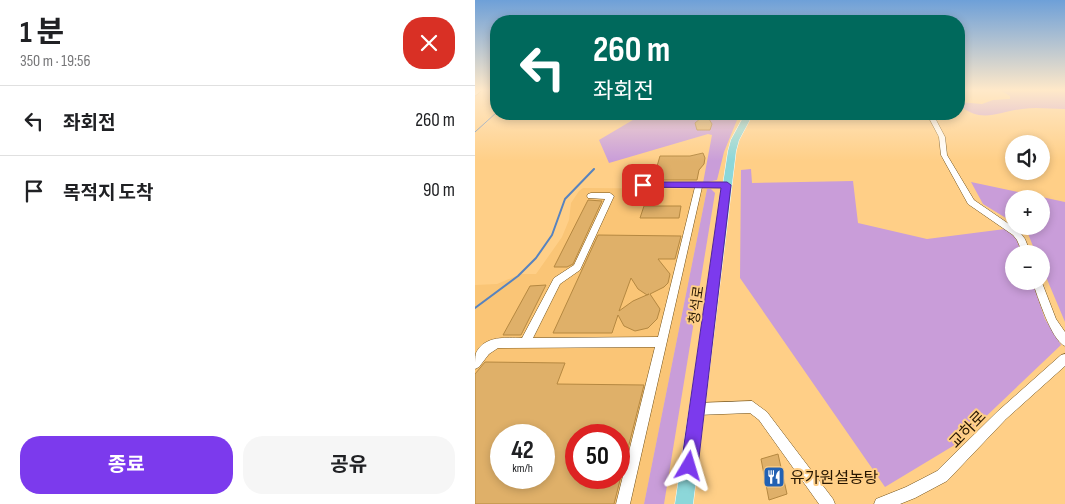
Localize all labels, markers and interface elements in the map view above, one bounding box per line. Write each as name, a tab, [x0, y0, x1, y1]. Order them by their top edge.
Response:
text: 1 분	[20, 15, 64, 51]
button: close	[403, 17, 455, 69]
text: 260 m	[593, 29, 670, 72]
icon: left	[510, 35, 575, 100]
text: 350 m · 19:56	[20, 52, 90, 71]
text: 좌회전	[593, 78, 654, 105]
icon: left	[20, 107, 48, 135]
text: 260 m	[415, 109, 455, 132]
text: 좌회전	[63, 112, 115, 135]
map controls	[1005, 135, 1050, 290]
button: sound	[1005, 135, 1050, 180]
pin	[622, 164, 664, 206]
icon: arrive	[629, 171, 657, 199]
icon: arrive	[20, 177, 48, 205]
text: 90 m	[423, 179, 455, 202]
text: 목적지 도착	[63, 182, 153, 205]
button: +	[1005, 190, 1050, 235]
button: −	[1005, 245, 1050, 290]
street label: 청석로	[685, 285, 708, 325]
street label: 교하로	[946, 407, 990, 453]
speed limit sign: 50	[565, 424, 630, 489]
text: 42	[511, 435, 534, 466]
button: 종료	[20, 436, 233, 494]
button: 공유	[243, 436, 455, 494]
position arrow	[662, 439, 714, 491]
text: km/h	[512, 461, 533, 476]
restaurant icon: 유가원설농탕	[762, 465, 786, 489]
place label: 유가원설농탕	[790, 469, 879, 488]

